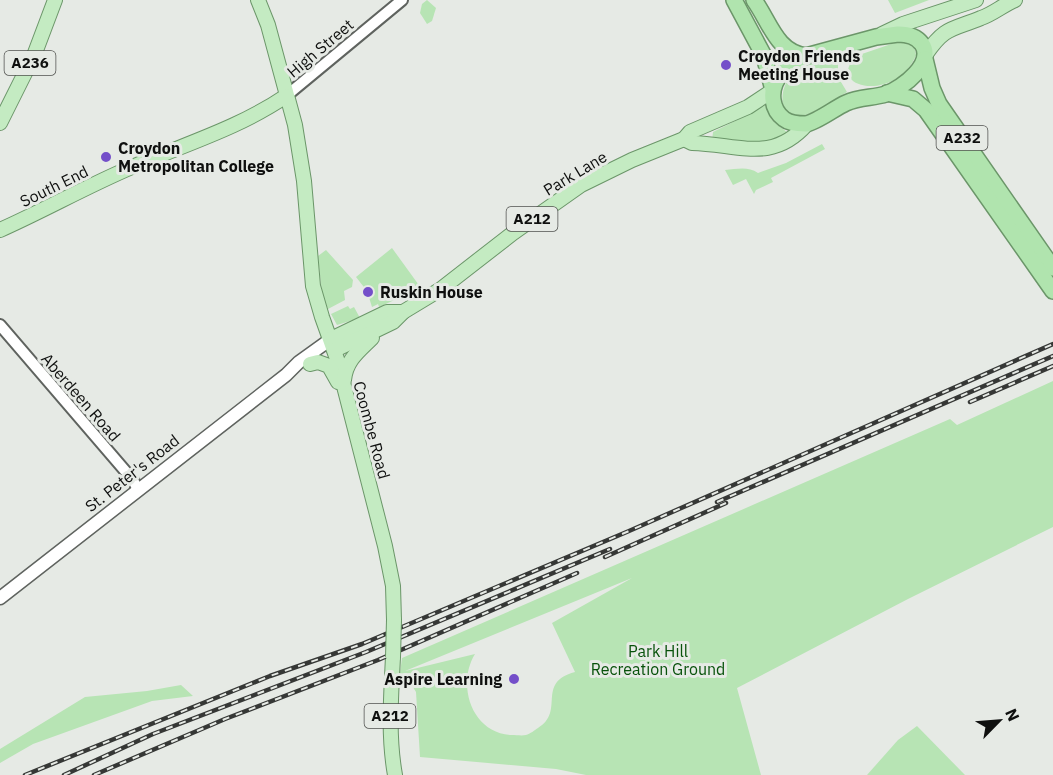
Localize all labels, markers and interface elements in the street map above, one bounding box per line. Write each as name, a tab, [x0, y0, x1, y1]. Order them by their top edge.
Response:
street label: High Street	[283, 14, 357, 82]
place label: Croydon Friends Meeting House	[738, 46, 860, 84]
road number: A236	[4, 51, 56, 75]
marker: Croydon Friends Meeting House	[719, 58, 733, 72]
road number: A232	[936, 126, 988, 150]
place label: Croydon Metropolitan College	[118, 138, 274, 176]
street label: Park Lane	[540, 146, 611, 200]
marker: Croydon Metropolitan College	[99, 150, 113, 164]
street label: South End	[17, 161, 91, 211]
road number: A212	[506, 207, 558, 231]
place label: Ruskin House	[380, 282, 483, 302]
marker: Ruskin House	[361, 285, 375, 299]
street label: Aberdeen Road	[37, 349, 125, 445]
street label: Coombe Road	[349, 379, 395, 481]
street label: St. Peter's Road	[81, 430, 183, 516]
park label: Park Hill Recreation Ground	[591, 641, 725, 679]
place label: Aspire Learning	[384, 669, 502, 689]
marker: Aspire Learning	[507, 672, 521, 686]
north arrow	[969, 691, 1029, 751]
road number: A212	[364, 704, 416, 728]
text: N	[1001, 705, 1024, 724]

